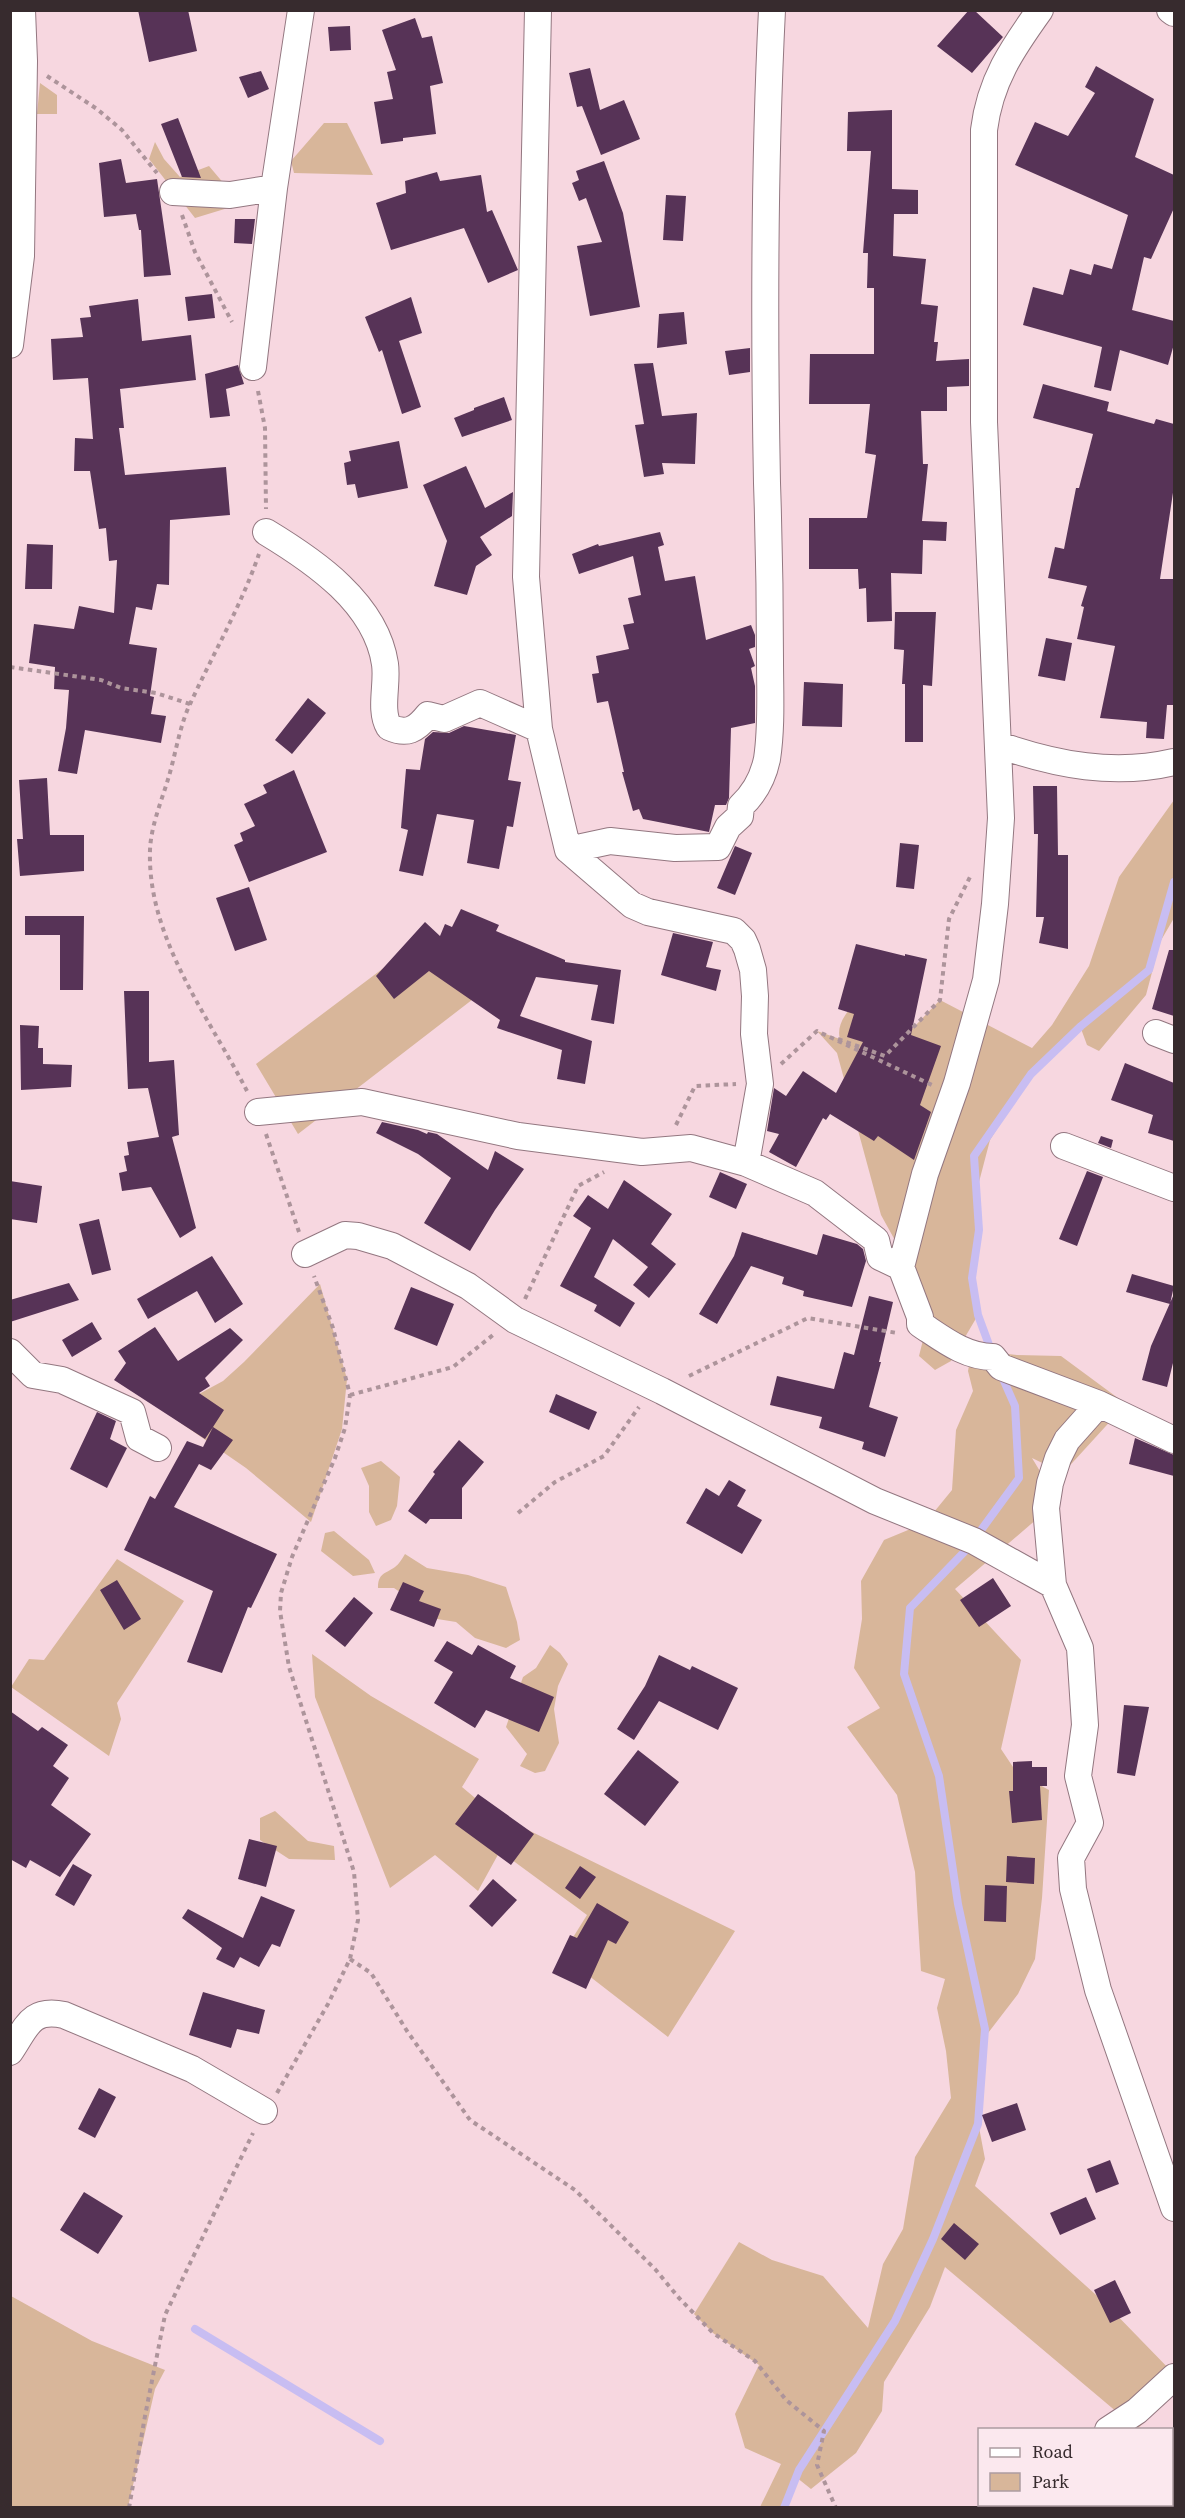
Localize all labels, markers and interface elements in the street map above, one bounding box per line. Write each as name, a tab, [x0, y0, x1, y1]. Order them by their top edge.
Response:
legend	[978, 2428, 1173, 2506]
text: Road	[1032, 2439, 1073, 2464]
text: Park	[1032, 2469, 1069, 2494]

